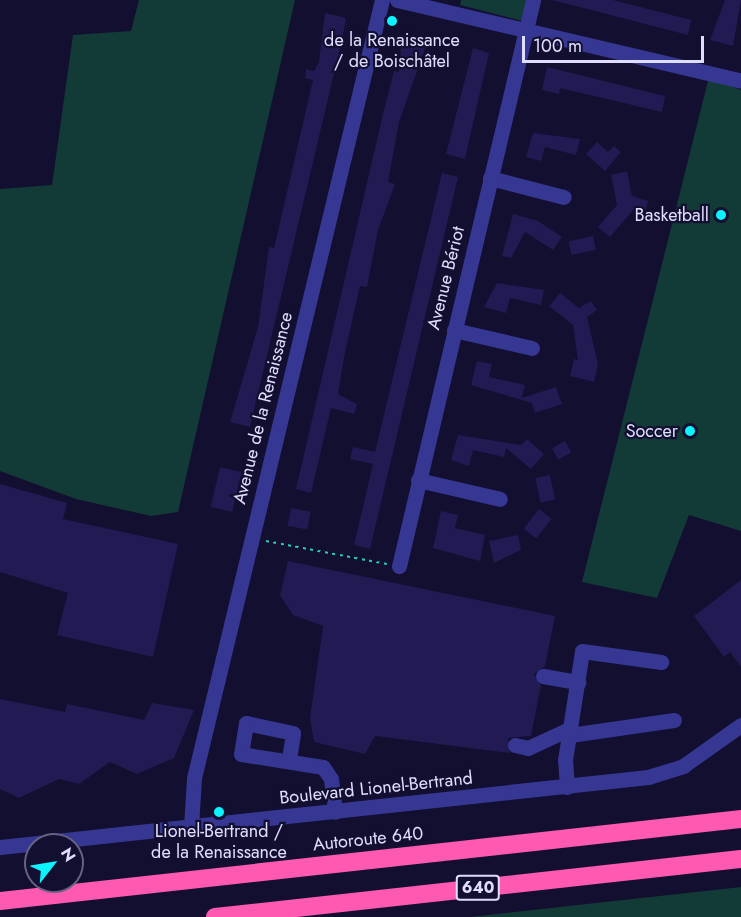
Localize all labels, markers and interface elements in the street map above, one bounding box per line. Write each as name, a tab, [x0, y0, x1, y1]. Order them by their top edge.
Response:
marker: de la Renaissance / de Boischâtel	[385, 14, 399, 28]
scale bar	[525, 24, 706, 62]
place label: de la Renaissance / de Boischâtel	[324, 30, 460, 72]
text: 100 m	[533, 33, 582, 59]
place label: Basketball	[635, 204, 709, 226]
marker: Basketball	[714, 208, 728, 222]
street label: Avenue Bériot	[423, 224, 469, 332]
street label: Avenue de la Renaissance	[229, 310, 297, 506]
place label: Soccer	[626, 420, 678, 442]
marker: Soccer	[683, 424, 697, 438]
street label: Boulevard Lionel-Bertrand	[278, 767, 474, 809]
marker: Lionel-Bertrand / de la Renaissance	[212, 805, 226, 819]
place label: Lionel-Bertrand / de la Renaissance	[151, 821, 287, 864]
street label: Autoroute 640	[312, 822, 424, 856]
north arrow	[24, 833, 84, 893]
text: N	[55, 843, 81, 866]
road number: 640	[456, 875, 500, 901]

